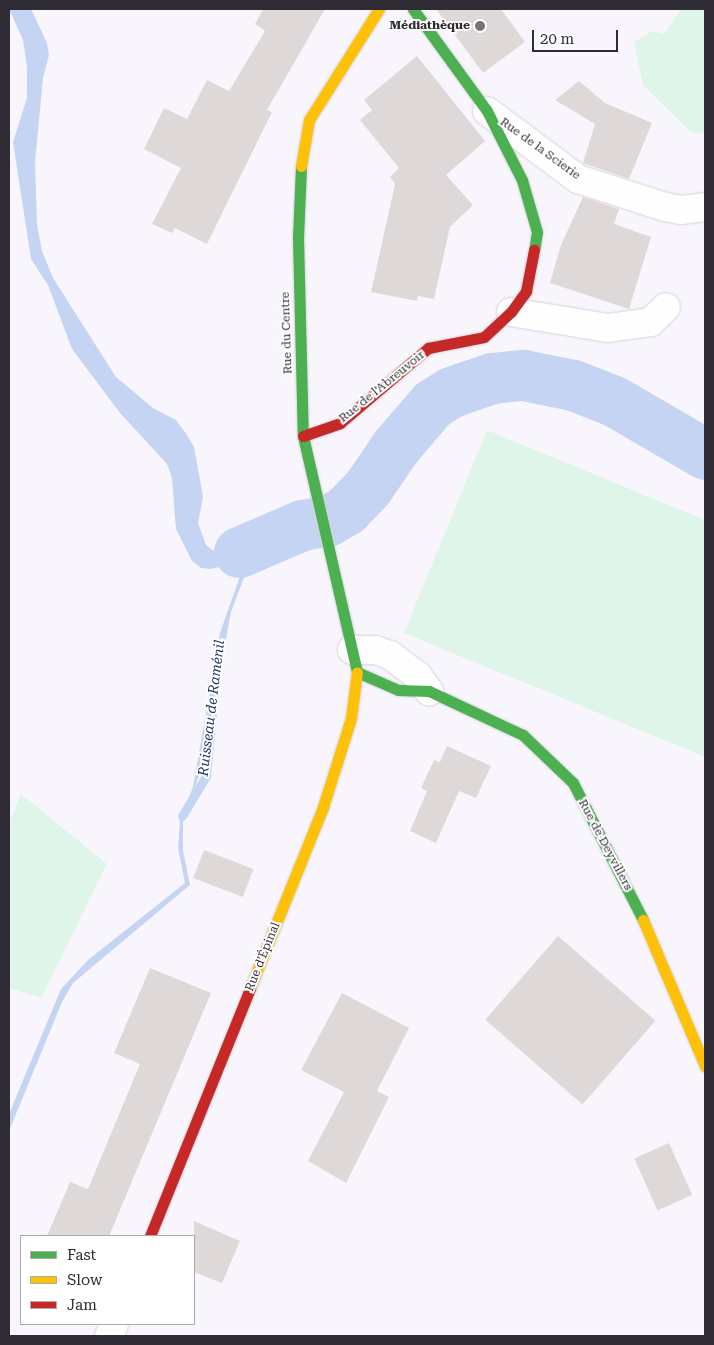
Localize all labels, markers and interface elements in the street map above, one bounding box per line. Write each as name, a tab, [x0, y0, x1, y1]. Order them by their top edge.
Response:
place label: Médiathèque	[390, 19, 470, 33]
marker: Médiathèque	[474, 20, 486, 32]
scale bar	[534, 20, 620, 52]
text: 20 m	[540, 30, 574, 48]
street label: Rue de la Scierie	[497, 115, 583, 183]
street label: Rue du Centre	[278, 292, 296, 374]
street label: Rue de l’Abreuvoir	[336, 348, 428, 426]
water label: Ruisseau de Raménil	[194, 639, 228, 777]
street label: Rue de Deyvillers	[575, 797, 635, 893]
street label: Rue d’Épinal	[243, 921, 283, 993]
legend	[20, 1235, 195, 1325]
text: Fast	[67, 1246, 96, 1264]
text: Slow	[67, 1271, 102, 1289]
text: Jam	[67, 1296, 97, 1314]

